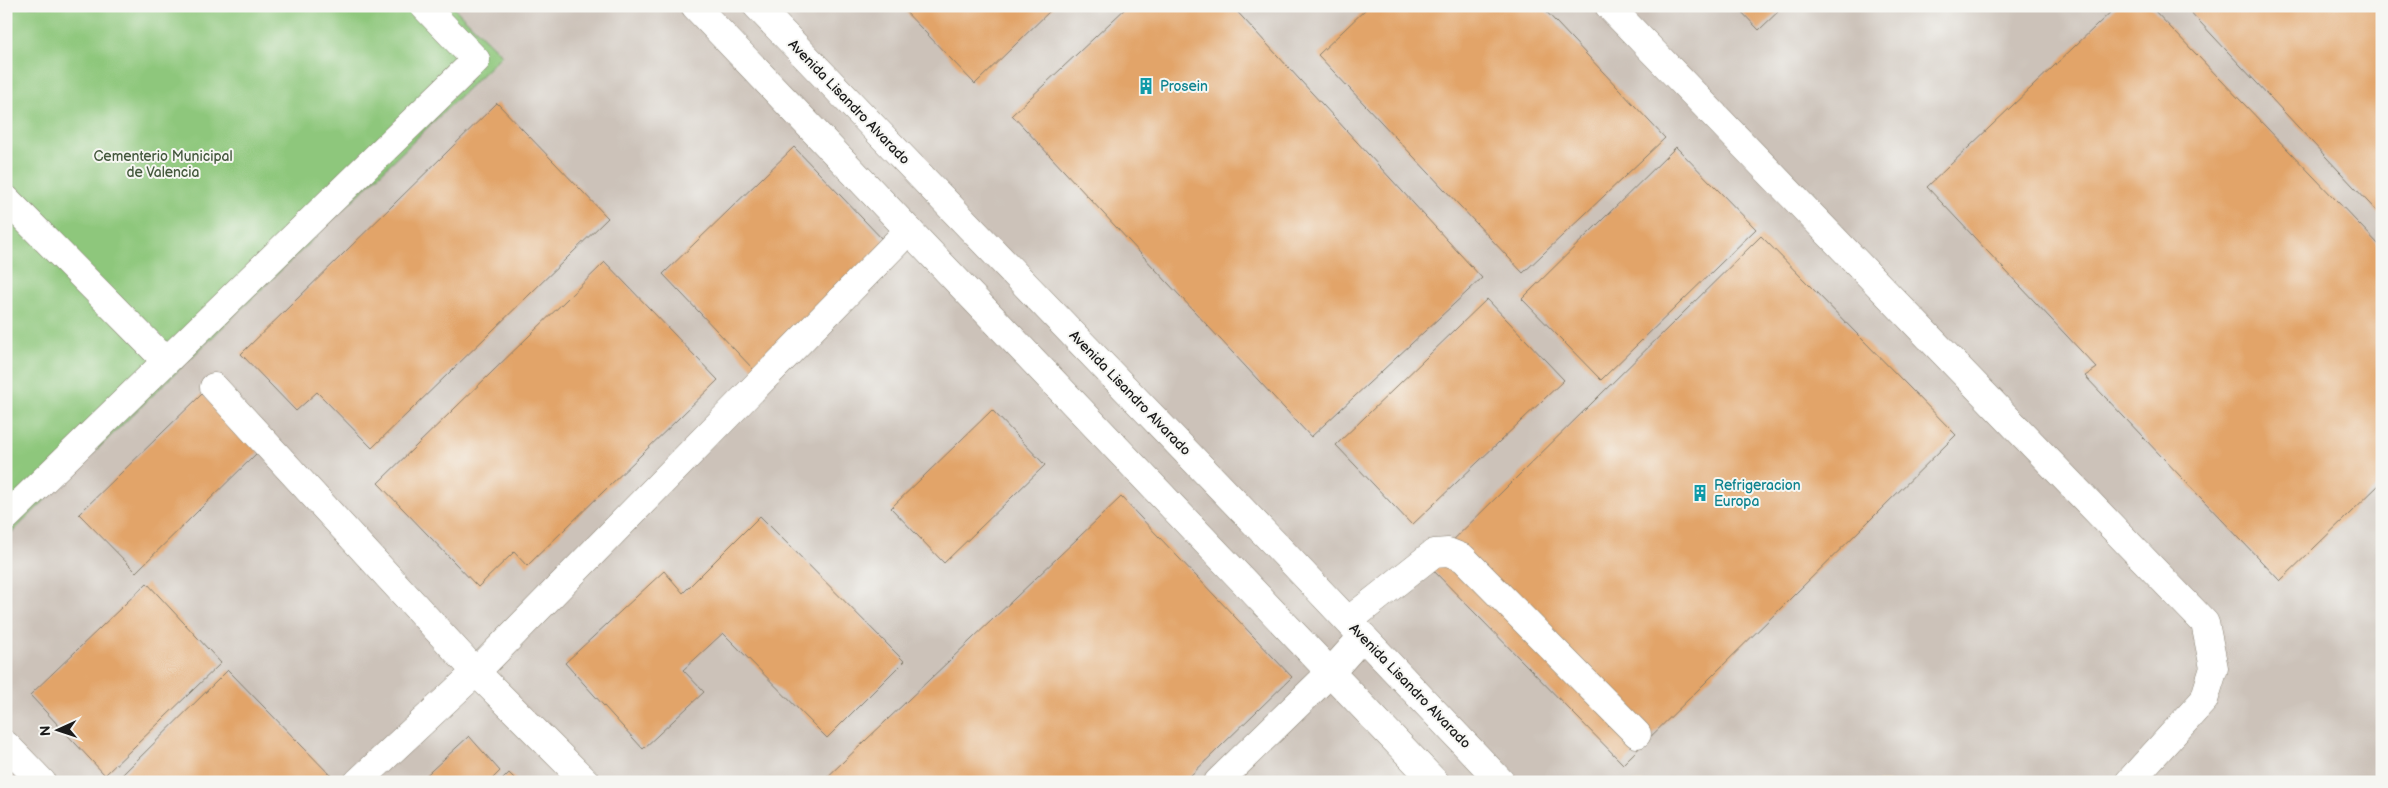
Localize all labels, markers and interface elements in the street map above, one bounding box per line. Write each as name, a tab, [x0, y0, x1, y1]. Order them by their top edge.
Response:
street label: Avenida Lisandro Alvarado	[785, 36, 913, 168]
building icon: Prosein	[1136, 76, 1156, 96]
place label: Prosein	[1160, 78, 1208, 95]
park label: Cementerio Municipal de Valencia	[93, 148, 233, 181]
street label: Avenida Lisandro Alvarado	[1066, 327, 1194, 459]
place label: Refrigeracion Europa	[1714, 477, 1801, 510]
building icon: Refrigeracion Europa	[1690, 483, 1710, 503]
street label: Avenida Lisandro Alvarado	[1346, 620, 1474, 752]
north arrow	[32, 706, 82, 756]
text: N	[37, 725, 54, 736]

